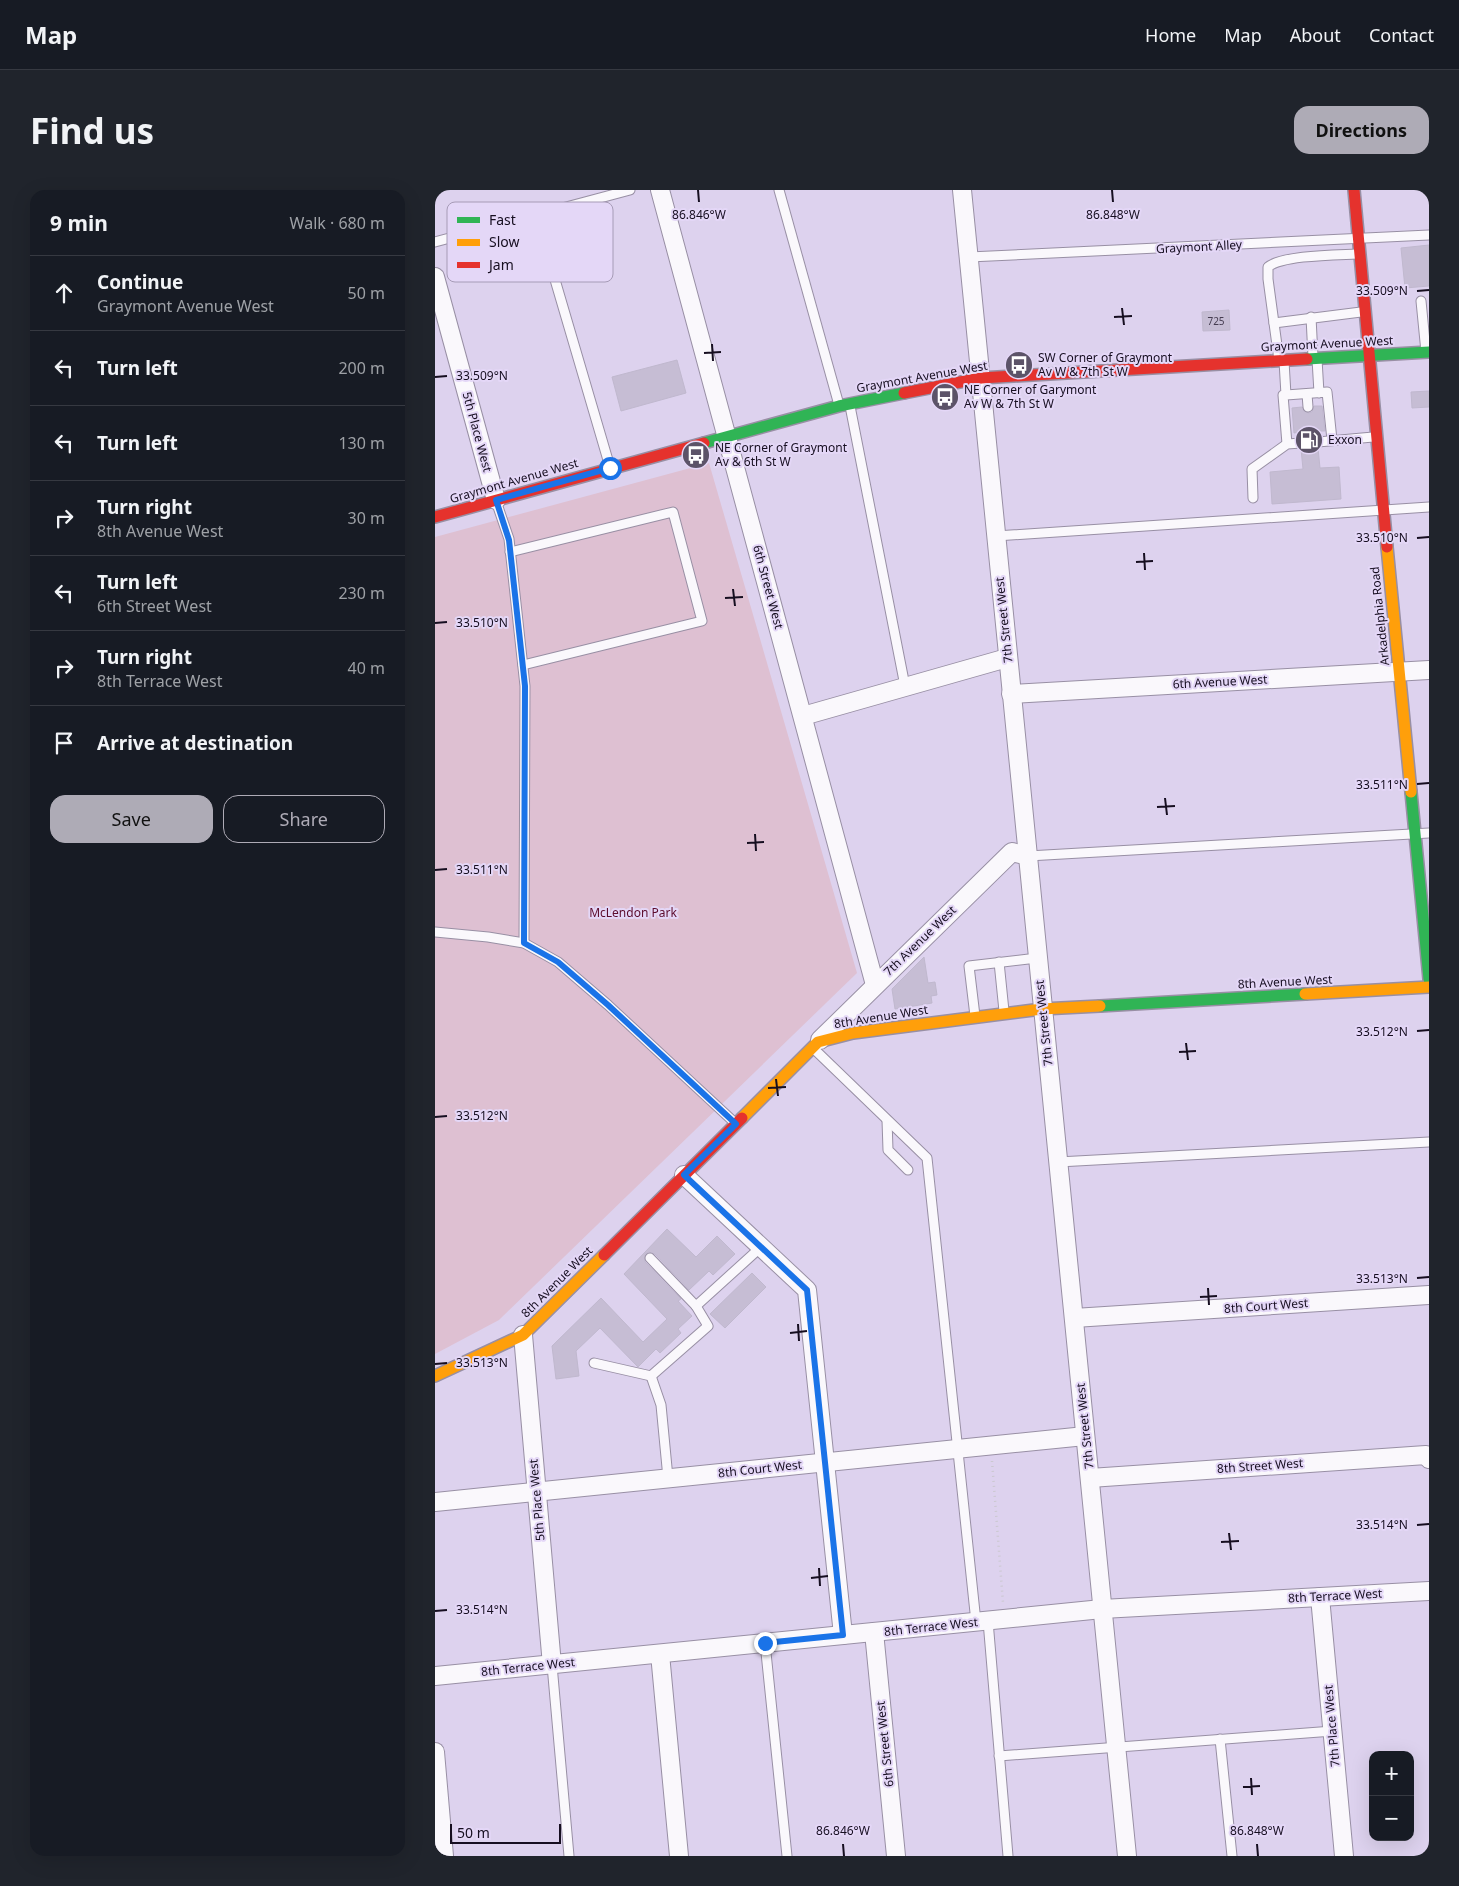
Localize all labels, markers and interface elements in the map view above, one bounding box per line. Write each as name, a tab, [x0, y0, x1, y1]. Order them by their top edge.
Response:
text: Map	[25, 18, 77, 51]
text: Home	[1145, 23, 1196, 47]
text: Map	[1224, 23, 1262, 47]
text: About	[1290, 23, 1341, 47]
text: Contact	[1369, 23, 1434, 47]
button: Directions	[1294, 106, 1429, 154]
text: Find us	[30, 107, 154, 154]
legend	[447, 202, 613, 282]
text: 86.846°W	[672, 206, 726, 223]
text: 86.848°W	[1086, 206, 1140, 223]
text: 9 min	[50, 209, 108, 237]
text: Fast	[489, 210, 516, 229]
text: Walk · 680 m	[290, 212, 385, 234]
text: Slow	[489, 232, 520, 251]
street label: Graymont Alley	[1156, 236, 1243, 257]
text: Jam	[487, 255, 514, 274]
text: Continue	[97, 269, 183, 295]
icon: ahead	[50, 279, 78, 307]
text: 50 m	[348, 282, 385, 304]
text: 33.509°N	[1356, 282, 1408, 299]
text: Graymont Avenue West	[97, 295, 274, 317]
house number: 725	[1207, 314, 1225, 328]
street label: Graymont Avenue West	[1260, 332, 1394, 355]
place label: SW Corner of Graymont Av W & 7th St W	[1038, 349, 1173, 380]
bus stop icon: SW Corner of Graymont Av W & 7th St W	[1004, 350, 1034, 380]
icon: left	[50, 354, 78, 382]
text: Turn left	[97, 355, 178, 381]
text: 200 m	[338, 357, 385, 379]
street label: Graymont Avenue West	[855, 357, 989, 396]
text: 33.509°N	[456, 367, 508, 384]
place label: NE Corner of Garymont Av W & 7th St W	[964, 381, 1097, 412]
bus stop icon: NE Corner of Garymont Av W & 7th St W	[930, 382, 960, 412]
street label: 5th Place West	[459, 390, 497, 474]
fuel station icon: Exxon	[1294, 425, 1324, 455]
icon: left	[50, 429, 78, 457]
text: Turn left	[97, 430, 178, 456]
place label: Exxon	[1328, 431, 1362, 448]
text: 130 m	[338, 432, 385, 454]
place label: NE Corner of Graymont Av & 6th St W	[715, 439, 848, 470]
bus stop icon: NE Corner of Graymont Av & 6th St W	[681, 440, 711, 470]
street label: Graymont Avenue West	[448, 454, 581, 507]
route start	[599, 457, 622, 480]
text: Turn right	[97, 494, 192, 520]
icon: right	[50, 504, 78, 532]
text: 30 m	[348, 507, 385, 529]
text: 8th Avenue West	[97, 520, 223, 542]
text: 33.510°N	[1356, 529, 1408, 546]
street label: 6th Street West	[749, 543, 788, 631]
street label: Arkadelphia Road	[1366, 566, 1393, 666]
text: Turn left	[97, 569, 178, 595]
street label: 7th Street West	[990, 576, 1016, 664]
icon: left	[50, 579, 78, 607]
text: 230 m	[338, 582, 385, 604]
text: 6th Street West	[97, 595, 212, 617]
text: 33.510°N	[456, 614, 508, 631]
text: Turn right	[97, 644, 192, 670]
icon: right	[50, 654, 78, 682]
text: 40 m	[348, 657, 385, 679]
text: 8th Terrace West	[97, 670, 223, 692]
street label: 6th Avenue West	[1172, 670, 1268, 692]
icon: arrive	[50, 729, 78, 757]
text: Arrive at destination	[97, 730, 293, 756]
text: 33.511°N	[1356, 776, 1408, 793]
button: Save	[50, 795, 213, 843]
button: Share	[223, 795, 385, 843]
text: 33.511°N	[456, 861, 508, 878]
street label: 7th Avenue West	[880, 901, 960, 980]
park label: McLendon Park	[589, 904, 677, 921]
street label: 8th Avenue West	[1237, 970, 1333, 992]
street label: 7th Street West	[1030, 979, 1056, 1067]
street label: 8th Avenue West	[833, 1001, 930, 1032]
text: 33.512°N	[1356, 1023, 1408, 1040]
text: 33.512°N	[456, 1107, 508, 1124]
street label: 8th Avenue West	[517, 1242, 597, 1321]
text: 33.513°N	[1356, 1270, 1408, 1287]
street label: 8th Court West	[1223, 1294, 1309, 1317]
text: 33.513°N	[456, 1354, 508, 1371]
street label: 7th Street West	[1071, 1382, 1097, 1470]
street label: 8th Street West	[1216, 1454, 1304, 1477]
street label: 8th Court West	[717, 1456, 803, 1481]
street label: 5th Place West	[524, 1458, 549, 1542]
text: 33.514°N	[1356, 1516, 1408, 1533]
street label: 8th Terrace West	[1288, 1585, 1383, 1606]
text: 33.514°N	[456, 1601, 508, 1618]
street label: 8th Terrace West	[883, 1613, 979, 1640]
route end	[754, 1632, 777, 1655]
street label: 8th Terrace West	[480, 1653, 576, 1680]
street label: 7th Place West	[1319, 1684, 1344, 1768]
street label: 6th Street West	[871, 1700, 897, 1788]
map controls	[1369, 1751, 1414, 1841]
button: +	[1369, 1751, 1414, 1796]
button: −	[1369, 1796, 1414, 1841]
scale bar	[450, 1821, 561, 1844]
text: 86.846°W	[816, 1822, 870, 1839]
text: 86.848°W	[1230, 1822, 1284, 1839]
text: 50 m	[457, 1823, 490, 1842]

